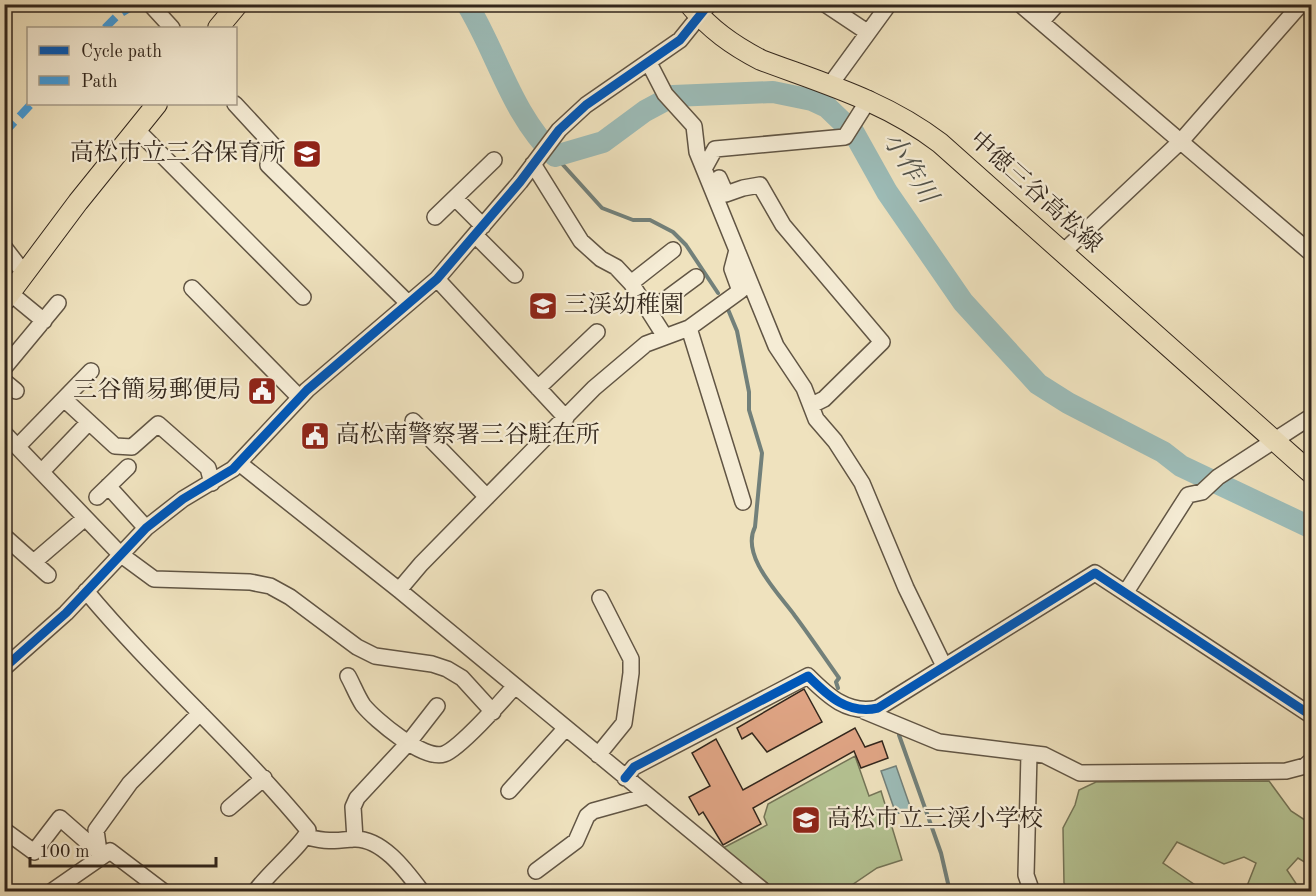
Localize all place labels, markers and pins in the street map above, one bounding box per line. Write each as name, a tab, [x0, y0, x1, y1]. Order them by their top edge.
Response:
school or university icon: 高松市立三谷保育所	[291, 138, 323, 170]
place label: 高松市立三谷保育所	[70, 139, 286, 166]
school or university icon: 三渓幼稚園	[527, 290, 559, 322]
place label: 三渓幼稚園	[564, 291, 684, 318]
public building icon: 三谷簡易郵便局	[246, 375, 278, 407]
place label: 三谷簡易郵便局	[73, 376, 241, 403]
public building icon: 高松南警察署三谷駐在所	[299, 420, 331, 452]
place label: 高松南警察署三谷駐在所	[336, 421, 600, 448]
school or university icon: 高松市立三渓小学校	[790, 804, 822, 836]
place label: 高松市立三渓小学校	[827, 805, 1043, 832]

